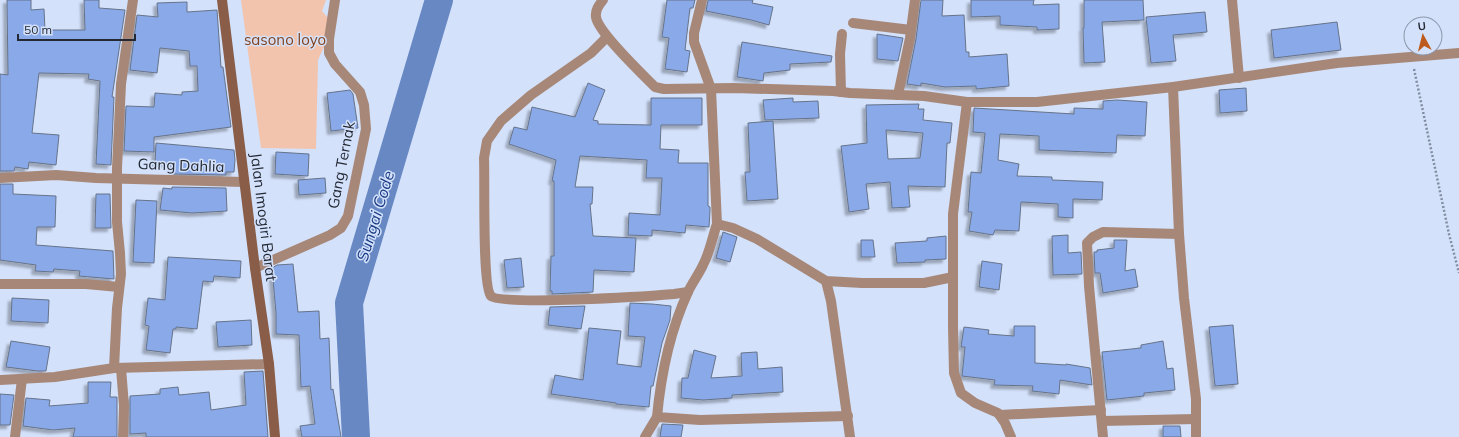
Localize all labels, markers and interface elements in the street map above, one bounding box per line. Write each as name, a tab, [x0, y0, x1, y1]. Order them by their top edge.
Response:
scale bar	[18, 16, 135, 42]
north arrow	[1403, 16, 1443, 56]
text: U	[1417, 19, 1427, 34]
text: 50 m	[24, 22, 52, 37]
park label: sasono loyo	[244, 30, 326, 49]
street label: Gang Ternak	[323, 119, 359, 210]
street label: Jalan Imogiri Barat	[247, 152, 281, 282]
street label: Gang Dahlia	[137, 154, 225, 176]
water label: Sungai Code	[352, 168, 398, 264]

